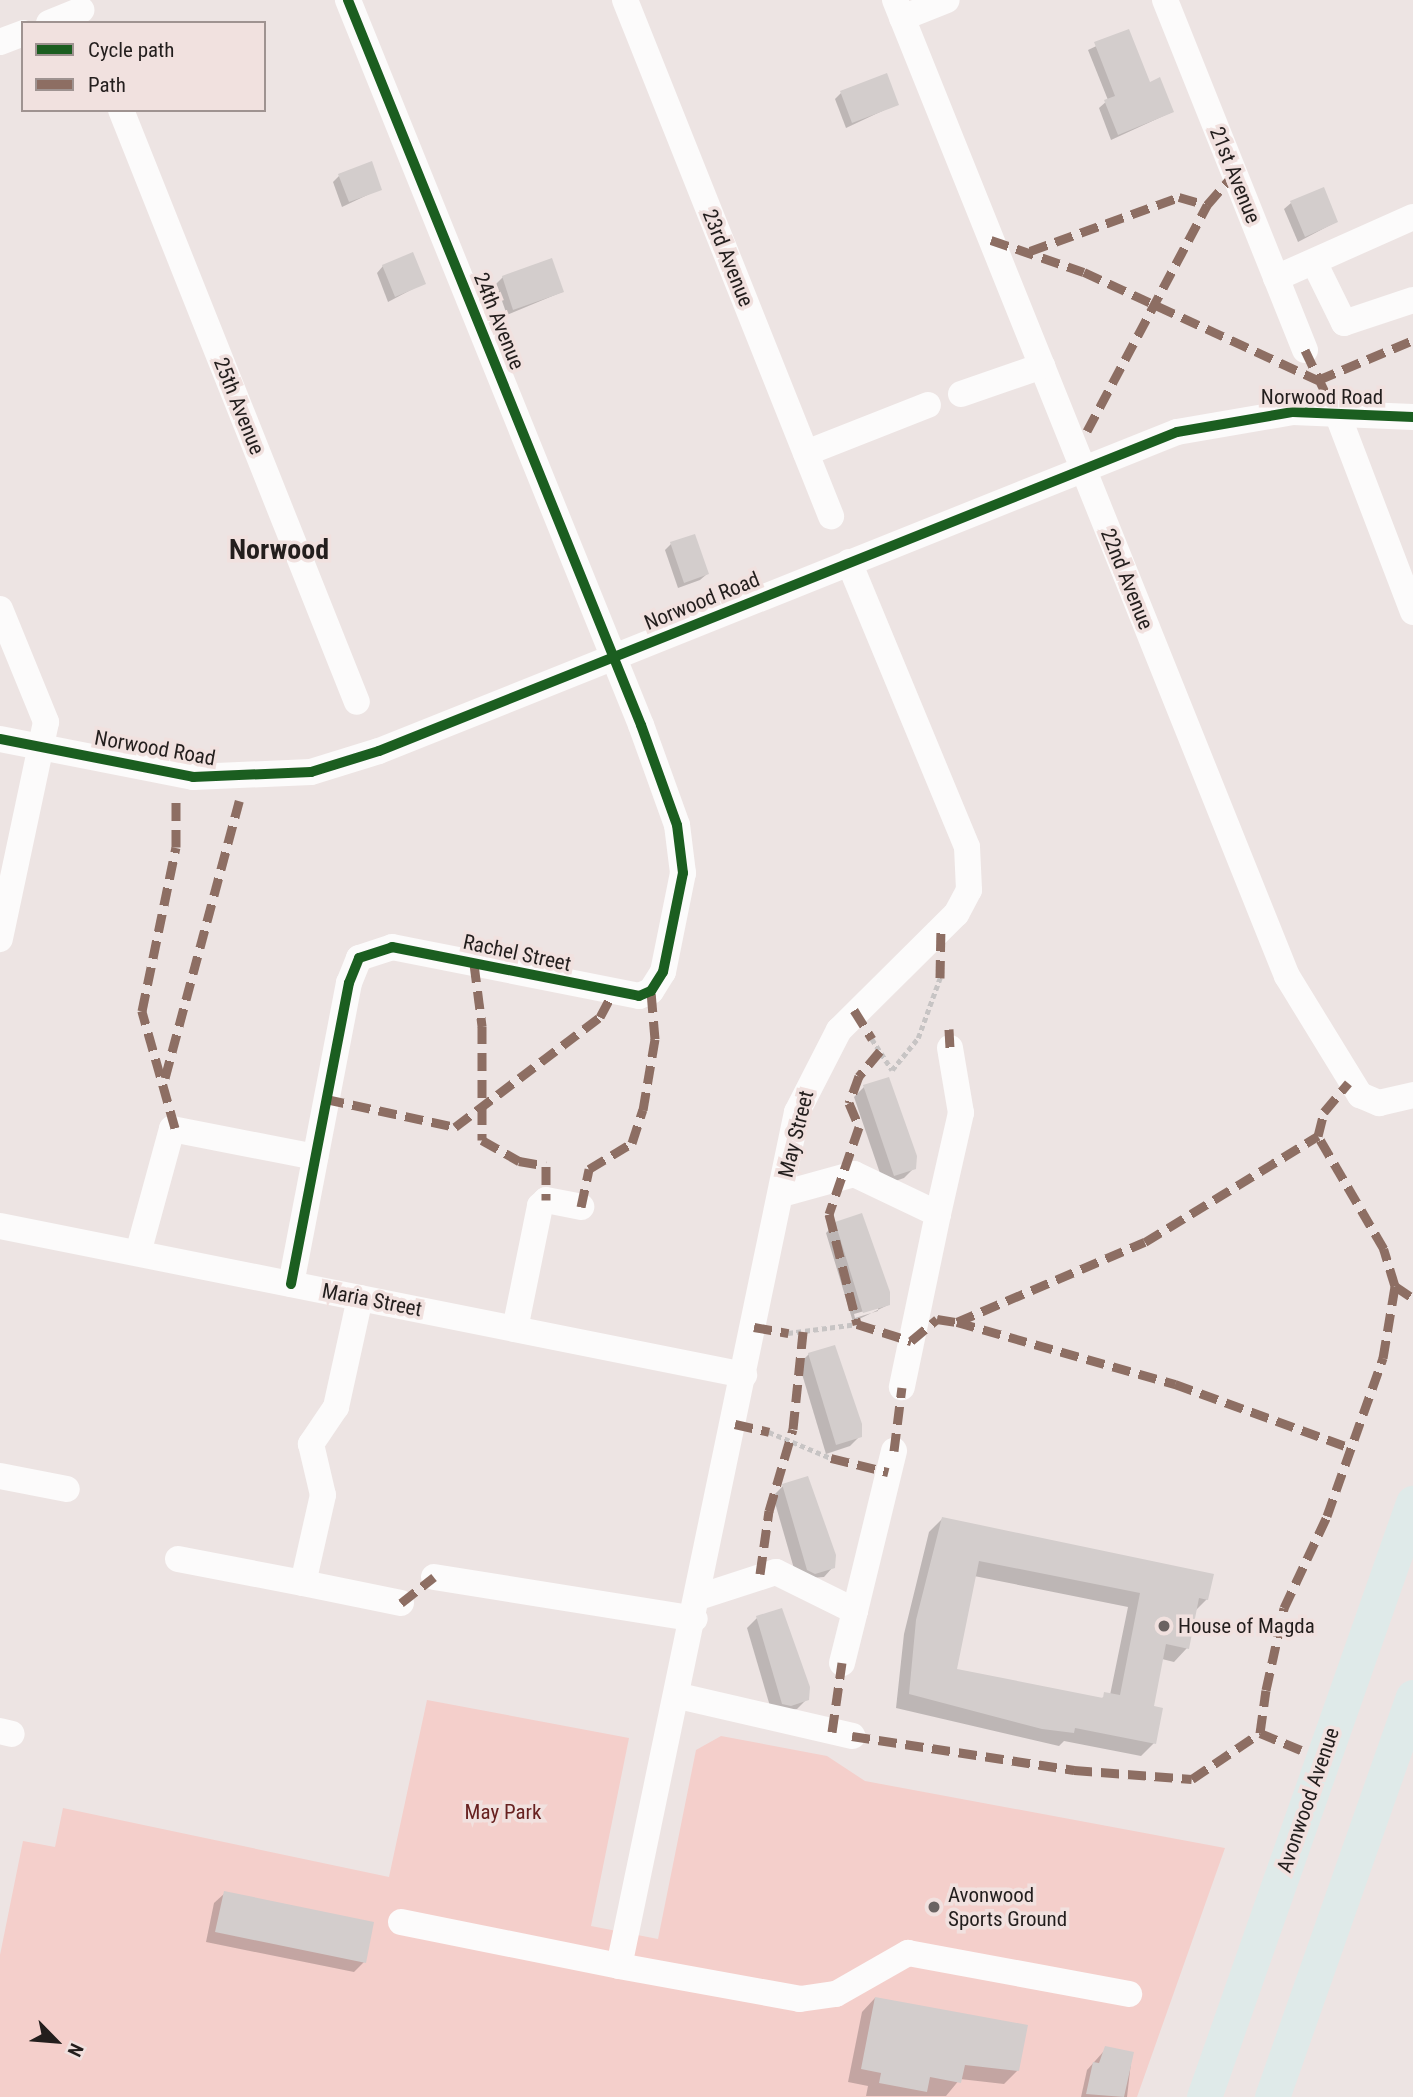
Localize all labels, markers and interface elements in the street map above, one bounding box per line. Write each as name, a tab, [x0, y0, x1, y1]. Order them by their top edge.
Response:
legend	[21, 21, 266, 112]
text: Cycle path	[88, 38, 174, 62]
text: Path	[88, 73, 126, 97]
street label: 21st Avenue	[1204, 123, 1266, 227]
street label: 23rd Avenue	[697, 206, 759, 310]
street label: 24th Avenue	[468, 269, 530, 373]
street label: 25th Avenue	[208, 354, 270, 458]
street label: Norwood Road	[1261, 384, 1383, 410]
street label: 22nd Avenue	[1095, 525, 1159, 633]
district label: Norwood	[229, 533, 329, 567]
street label: Norwood Road	[641, 566, 763, 636]
street label: Norwood Road	[93, 725, 217, 771]
street label: Rachel Street	[461, 929, 573, 977]
street label: May Street	[773, 1088, 819, 1180]
street label: Maria Street	[320, 1278, 424, 1322]
place label: House of Magda	[1178, 1613, 1315, 1639]
marker: House of Magda	[1156, 1618, 1172, 1634]
street label: Avonwood Avenue	[1271, 1724, 1345, 1876]
park label: May Park	[465, 1799, 541, 1825]
place label: Avonwood Sports Ground	[948, 1882, 1067, 1932]
marker: Avonwood Sports Ground	[926, 1899, 942, 1915]
north arrow	[21, 2006, 91, 2076]
text: N	[63, 2040, 88, 2060]

